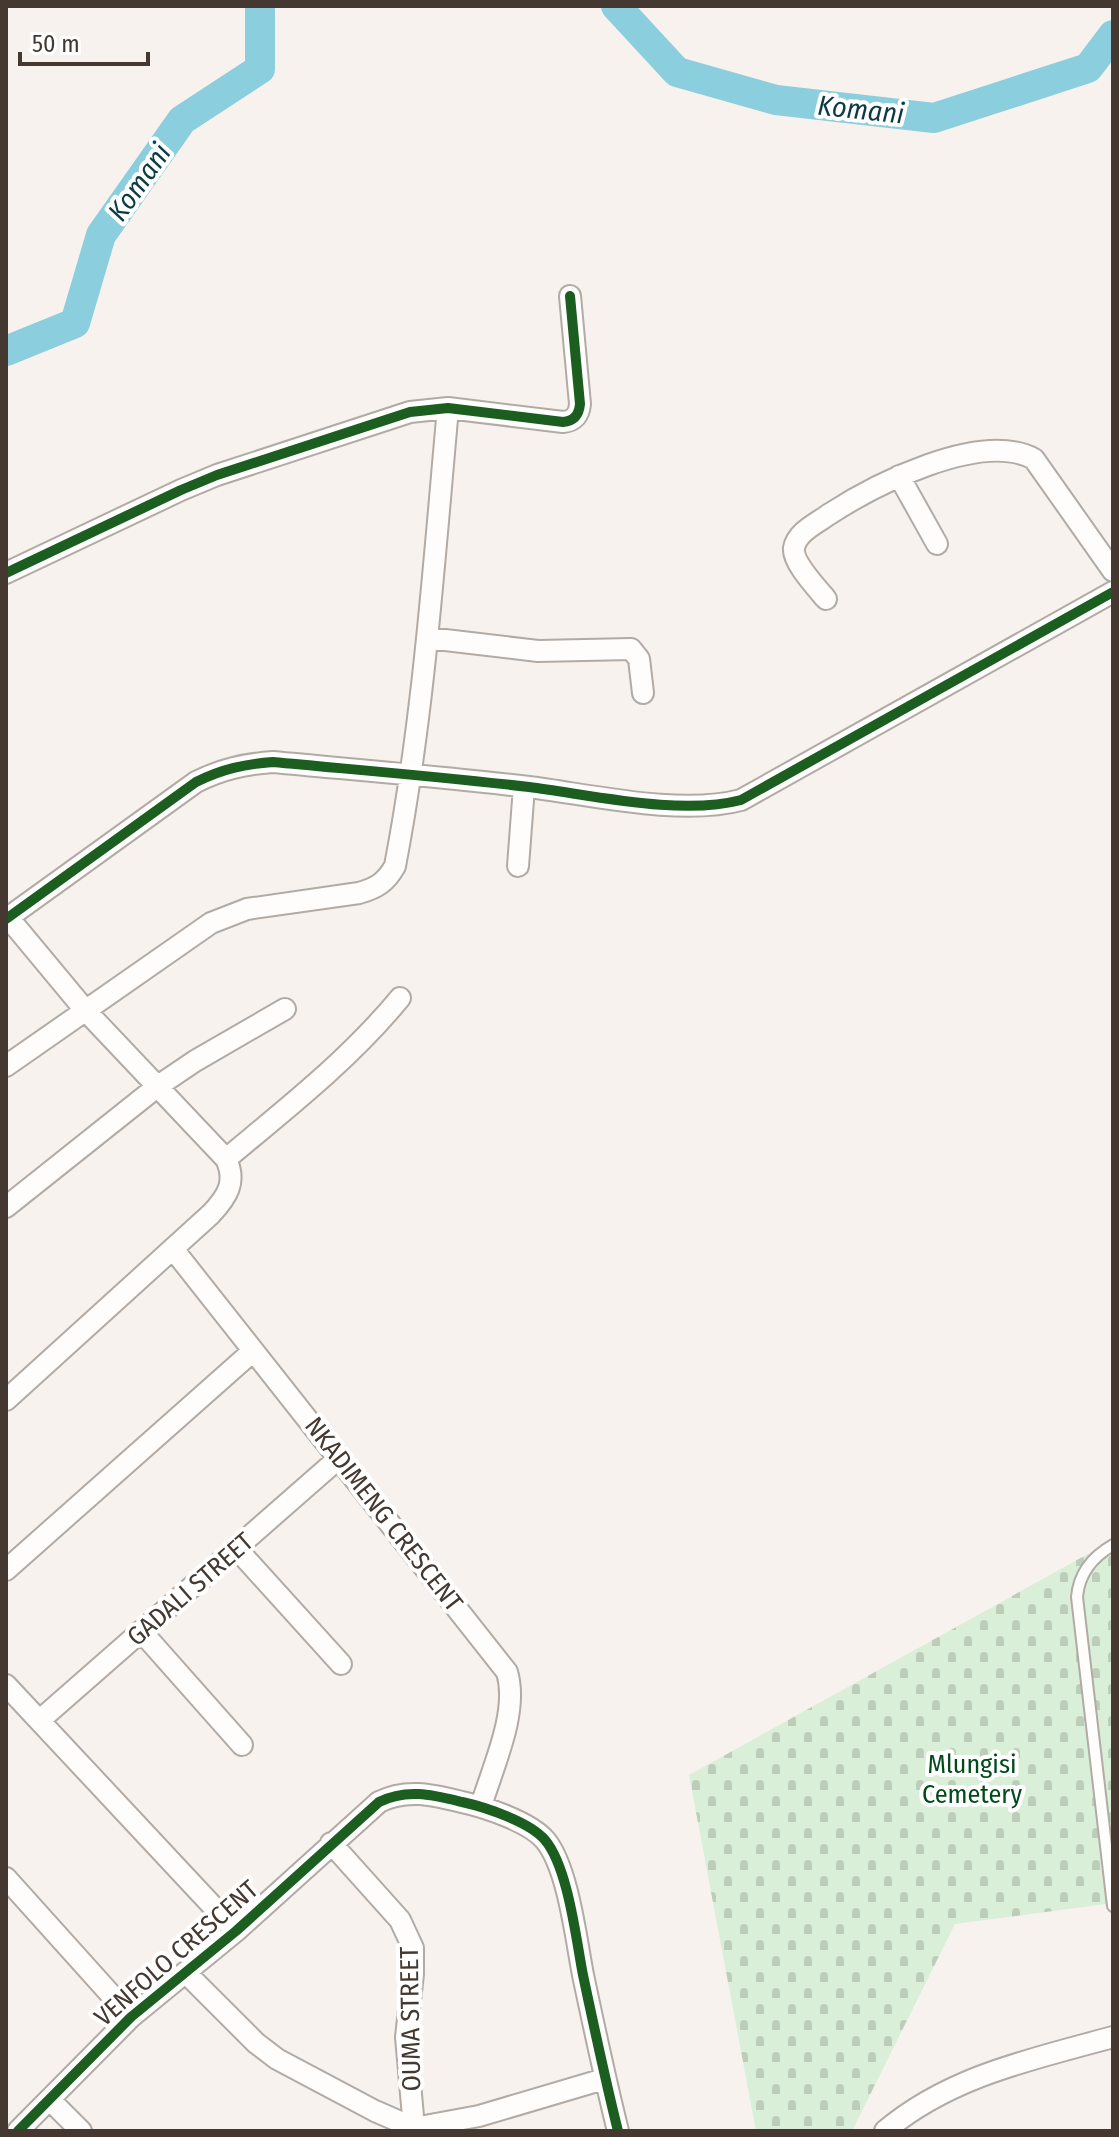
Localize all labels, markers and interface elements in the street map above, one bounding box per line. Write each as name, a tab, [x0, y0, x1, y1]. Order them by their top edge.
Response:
scale bar	[20, 16, 148, 66]
text: 50 m	[32, 30, 80, 58]
water label: Komani	[816, 89, 906, 130]
water label: Komani	[101, 137, 178, 227]
street label: NKADIMENG CRESCENT	[298, 1411, 469, 1618]
street label: GADALI STREET	[121, 1526, 260, 1652]
park label: Mlungisi Cemetery	[922, 1749, 1022, 1810]
street label: VENFOLO CRESCENT	[88, 1874, 264, 2033]
street label: OUMA STREET	[394, 1946, 427, 2092]

